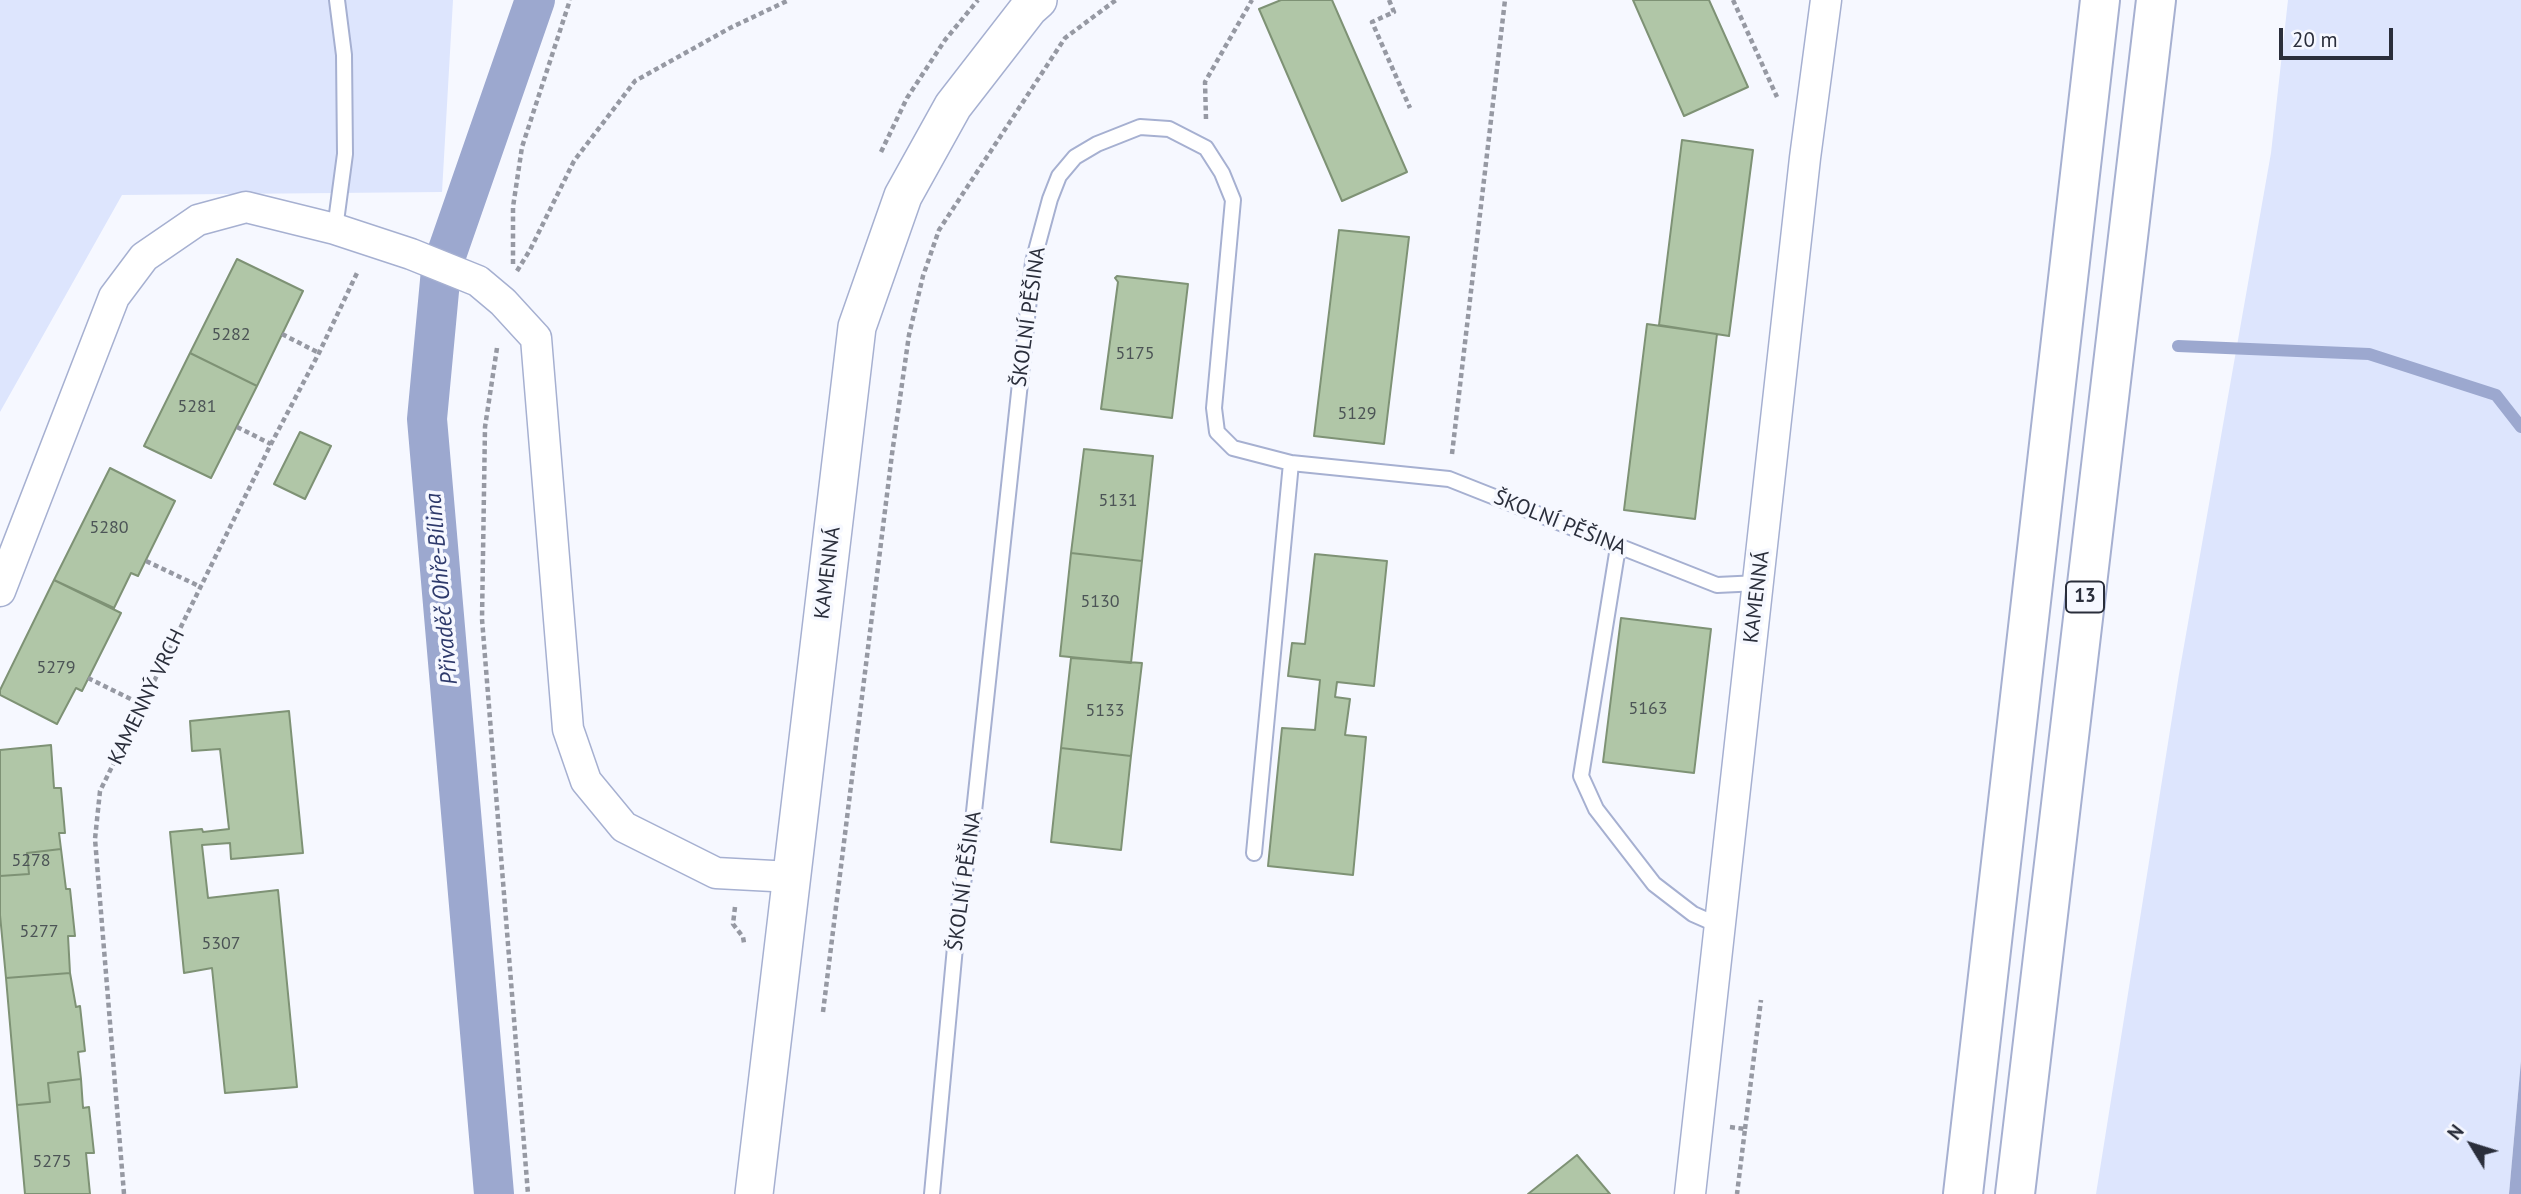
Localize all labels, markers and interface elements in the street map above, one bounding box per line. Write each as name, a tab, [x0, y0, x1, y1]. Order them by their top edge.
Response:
scale bar	[2283, 14, 2397, 58]
text: 20 m	[2292, 26, 2338, 53]
street label: ŠKOLNÍ PĚŠINA	[1007, 246, 1051, 388]
house number: 5282	[211, 324, 251, 346]
house number: 5175	[1115, 343, 1155, 365]
house number: 5281	[177, 396, 217, 418]
house number: 5129	[1337, 403, 1377, 425]
street label: ŠKOLNÍ PĚŠINA	[1490, 485, 1630, 561]
house number: 5131	[1098, 490, 1138, 512]
water label: Přivaděč Ohře-Bílina	[420, 492, 464, 686]
house number: 5280	[89, 517, 129, 539]
street label: KAMENNÁ	[810, 525, 846, 621]
street label: KAMENNÁ	[1739, 549, 1775, 645]
road number: 13	[2066, 582, 2104, 612]
house number: 5130	[1080, 591, 1120, 613]
street label: KAMENNÝ VRCH	[103, 625, 191, 769]
house number: 5279	[36, 657, 76, 679]
house number: 5163	[1628, 698, 1668, 720]
house number: 5133	[1085, 700, 1125, 722]
street label: ŠKOLNÍ PĚŠINA	[943, 810, 987, 952]
house number: 5278	[11, 850, 51, 872]
house number: 5277	[19, 921, 59, 943]
house number: 5307	[201, 933, 241, 955]
north arrow	[2437, 1110, 2507, 1180]
text: N	[2442, 1120, 2469, 1144]
house number: 5275	[32, 1151, 72, 1173]

